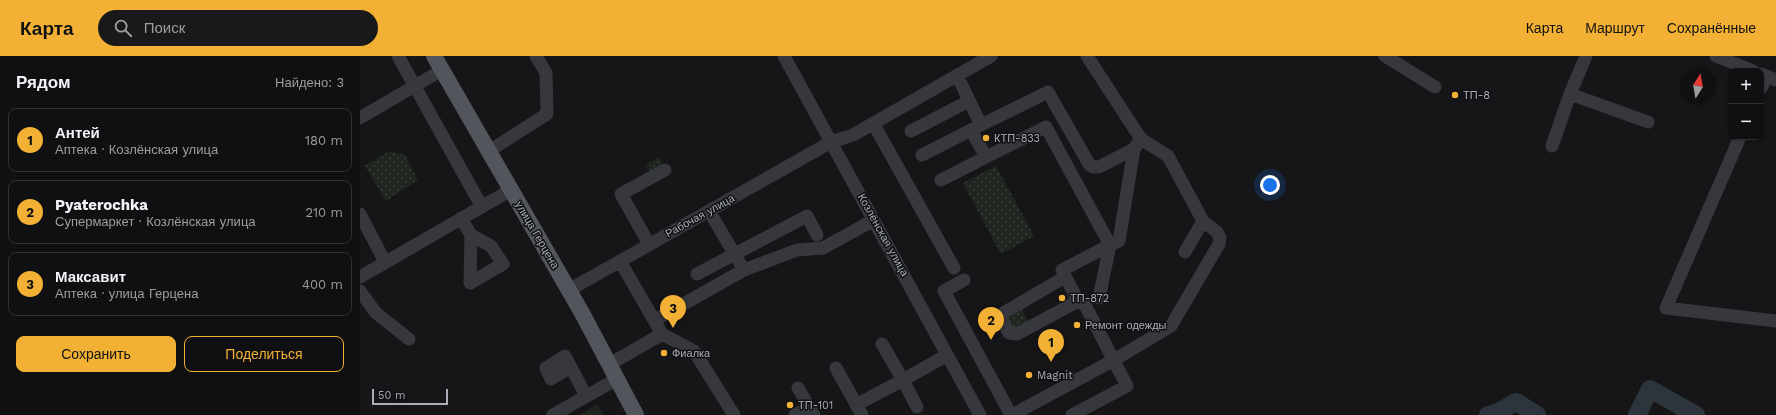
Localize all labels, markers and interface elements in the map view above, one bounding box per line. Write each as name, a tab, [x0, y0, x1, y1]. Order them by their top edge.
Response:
search box	[98, 10, 378, 46]
text: Карта	[20, 17, 74, 40]
icon: search	[112, 17, 134, 39]
text: Поиск	[144, 19, 185, 37]
text: Карта	[1526, 20, 1563, 36]
text: Маршрут	[1585, 20, 1645, 36]
text: Сохранённые	[1667, 20, 1756, 36]
north arrow	[1680, 68, 1716, 104]
map controls	[1728, 68, 1764, 140]
button: +	[1728, 68, 1764, 104]
text: Рядом	[16, 72, 71, 92]
text: Найдено: 3	[275, 75, 344, 90]
place label: ТП-8	[1463, 89, 1490, 102]
marker: ТП-8	[1450, 90, 1460, 100]
button: −	[1728, 104, 1764, 140]
text: Антей	[55, 124, 100, 142]
place label: КТП-833	[994, 132, 1040, 145]
text: 1	[27, 133, 33, 148]
text: 180 m	[305, 133, 343, 148]
marker: КТП-833	[981, 133, 991, 143]
text: Аптека · Козлёнская улица	[55, 142, 218, 157]
your location	[1260, 175, 1280, 195]
street label: Рабочая улица	[663, 191, 738, 240]
street label: Козлёнская улица	[855, 191, 912, 279]
text: Pyaterochka	[55, 196, 148, 214]
street label: улица Герцена	[512, 199, 562, 272]
text: 2	[26, 205, 34, 220]
text: 210 m	[305, 205, 343, 220]
text: Супермаркет · Козлёнская улица	[55, 214, 256, 229]
text: Максавит	[55, 268, 126, 286]
text: 3	[26, 277, 34, 292]
text: 400 m	[302, 277, 343, 292]
text: Аптека · улица Герцена	[55, 286, 199, 301]
place label: ТП-872	[1070, 292, 1109, 305]
marker: ТП-872	[1057, 293, 1067, 303]
pin: 3	[660, 295, 686, 328]
pin: 2	[978, 307, 1004, 340]
place label: Ремонт одежды	[1085, 319, 1167, 332]
marker: Ремонт одежды	[1072, 320, 1082, 330]
pin: 1	[1038, 329, 1064, 362]
button: Сохранить	[16, 336, 176, 372]
button: Поделиться	[184, 336, 344, 372]
place label: Фиалка	[672, 347, 711, 360]
marker: Фиалка	[659, 348, 669, 358]
place label: Magnit	[1037, 369, 1073, 382]
marker: Magnit	[1024, 370, 1034, 380]
scale bar	[372, 387, 448, 406]
text: 50 m	[378, 389, 405, 402]
place label: ТП-101	[798, 399, 833, 412]
marker: ТП-101	[785, 400, 795, 410]

